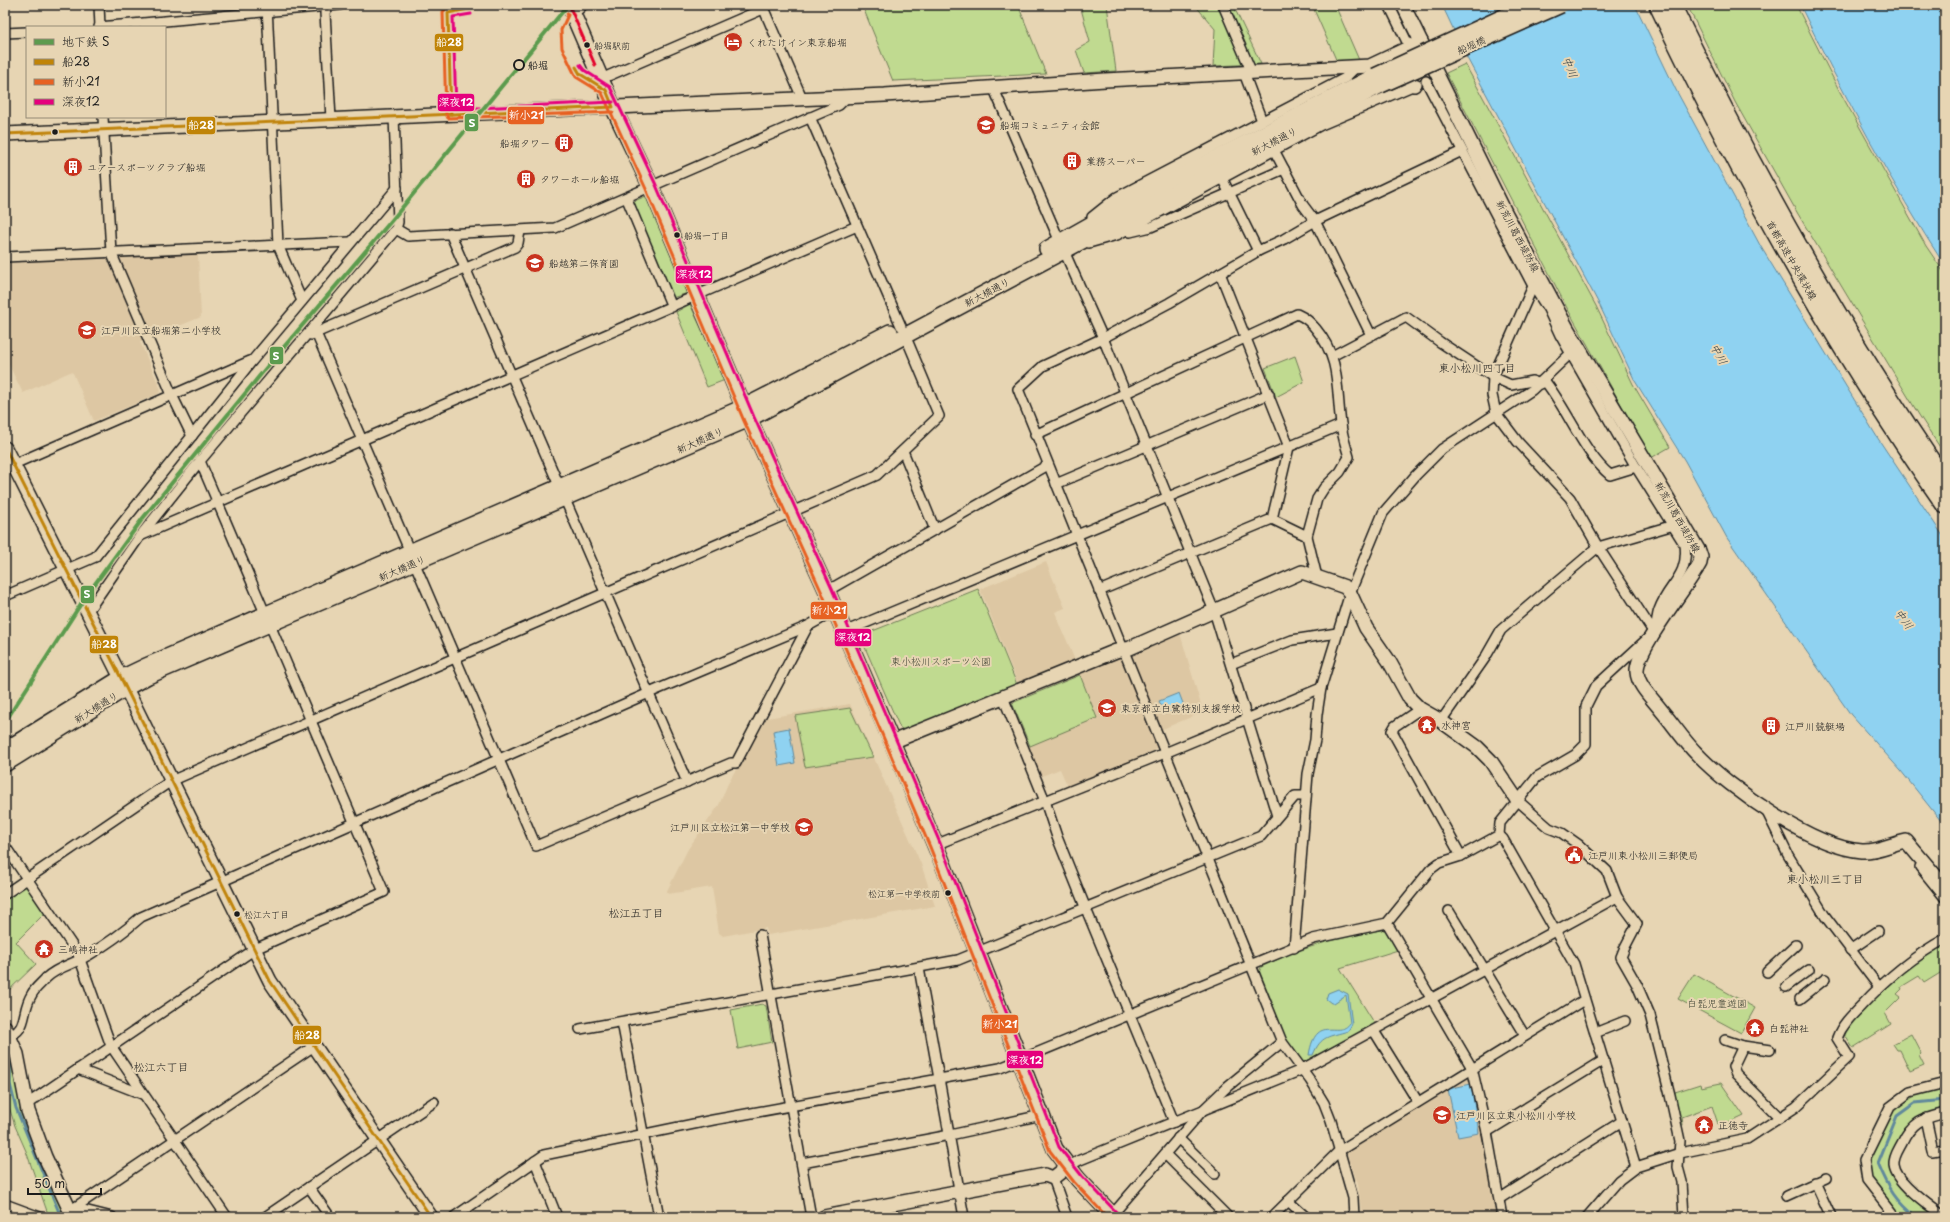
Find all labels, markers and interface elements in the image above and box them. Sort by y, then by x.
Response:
legend [26,26,166,118]
hotel icon: くれたけイン東京船堀 [722,31,744,53]
text: 地下鉄 S [62,32,109,50]
street label: 船堀橋 [1454,32,1488,57]
line badge: 船28 [434,33,464,52]
text: 船28 [436,33,462,50]
place label: くれたけイン東京船堀 [747,34,847,49]
place label: 船堀駅前 [594,38,630,52]
marker: 船堀駅前 [582,40,592,50]
text: 船28 [62,52,90,70]
water label: 中川 [1558,53,1582,80]
place label: 船堀 [528,57,548,72]
marker: 船堀 [513,59,525,71]
text: 新小21 [62,72,100,90]
text: 深夜12 [62,92,100,110]
line badge: 深夜12 [437,93,475,112]
text: 深夜12 [439,93,474,110]
line badge: 新小21 [507,106,545,125]
text: 新小21 [509,106,543,123]
line badge: S [464,113,479,132]
text: S [469,114,476,131]
school or university icon: 船堀コミュニティ会館 [975,114,997,136]
line badge: 船28 [186,116,216,135]
text: 船28 [188,116,214,133]
place label: 船堀コミュニティ会館 [1000,117,1100,132]
street label: 新大橋通り [1248,123,1299,159]
unlabelled marker [50,127,60,137]
building icon: 船堀タワー [553,132,575,154]
place label: 船堀タワー [500,135,550,150]
building icon: 業務スーパー [1061,150,1083,172]
place label: 業務スーパー [1086,153,1146,168]
building icon: ユアースポーツクラブ船堀 [62,156,84,178]
place label: ユアースポーツクラブ船堀 [87,159,206,174]
building icon: タワーホール船堀 [515,168,537,190]
place label: タワーホール船堀 [540,171,619,186]
street label: 新荒川葛西堤防線 [1493,197,1544,275]
street label: 首都高速中央環状線 [1763,217,1821,302]
place label: 船堀一丁目 [684,228,729,242]
marker: 船堀一丁目 [672,230,682,240]
school or university icon: 船越第二保育園 [524,252,546,274]
place label: 船越第二保育園 [549,255,619,270]
line badge: 深夜12 [675,265,713,284]
text: 深夜12 [677,265,712,282]
street label: 新大橋通り [961,273,1012,310]
school or university icon: 江戸川区立船堀第二小学校 [76,319,98,341]
place label: 江戸川区立船堀第二小学校 [101,322,221,337]
water label: 中川 [1707,340,1732,367]
line badge: S [269,346,284,365]
text: S [273,347,280,364]
district label: 東小松川四丁目 [1439,359,1516,376]
street label: 新大橋通り [674,423,726,457]
street label: 新荒川葛西堤防線 [1652,478,1705,555]
street label: 新大橋通り [376,551,428,584]
line badge: S [80,585,95,604]
text: S [84,585,91,602]
line badge: 新小21 [810,601,848,620]
text: 新小21 [812,601,846,618]
water label: 中川 [1891,605,1918,633]
line badge: 深夜12 [834,628,872,647]
text: 深夜12 [836,628,871,645]
line badge: 船28 [89,635,119,654]
text: 船28 [91,635,117,652]
park label: 東小松川スポーツ公園 [891,653,991,668]
street label: 新大橋通り [71,687,121,726]
school or university icon: 東京都立白鷺特別支援学校 [1096,697,1118,719]
place label: 東京都立白鷺特別支援学校 [1121,700,1241,715]
temple icon: 水神宮 [1416,714,1438,736]
building icon: 江戸川競艇場 [1760,715,1782,737]
place label: 水神宮 [1441,717,1471,732]
place label: 江戸川競艇場 [1785,718,1845,733]
school or university icon: 江戸川区立松江第一中学校 [793,816,815,838]
place label: 江戸川区立松江第一中学校 [670,819,790,834]
public building icon: 江戸川東小松川三郵便局 [1563,844,1585,866]
place label: 江戸川東小松川三郵便局 [1588,847,1698,862]
district label: 東小松川三丁目 [1787,870,1864,887]
place label: 松江第一中学校前 [868,886,940,900]
marker: 松江第一中学校前 [943,888,953,898]
district label: 松江五丁目 [609,904,664,921]
place label: 松江六丁目 [244,907,289,921]
marker: 松江六丁目 [232,909,242,919]
temple icon: 三嶋神社 [33,938,55,960]
place label: 三嶋神社 [58,941,98,956]
park label: 白髭児童遊園 [1687,995,1747,1010]
line badge: 新小21 [981,1014,1019,1034]
text: 新小21 [983,1015,1017,1032]
temple icon: 白髭神社 [1744,1017,1766,1039]
place label: 白髭神社 [1769,1020,1809,1035]
line badge: 船28 [292,1025,322,1045]
text: 船28 [294,1026,320,1043]
line badge: 深夜12 [1006,1050,1044,1069]
text: 深夜12 [1008,1051,1043,1068]
district label: 松江六丁目 [134,1058,189,1075]
school or university icon: 江戸川区立東小松川小学校 [1431,1104,1453,1126]
place label: 江戸川区立東小松川小学校 [1456,1107,1576,1122]
temple icon: 正徳寺 [1693,1114,1715,1136]
place label: 正徳寺 [1718,1117,1748,1132]
scale bar [28,1170,101,1196]
text: 50 m [34,1174,65,1192]

